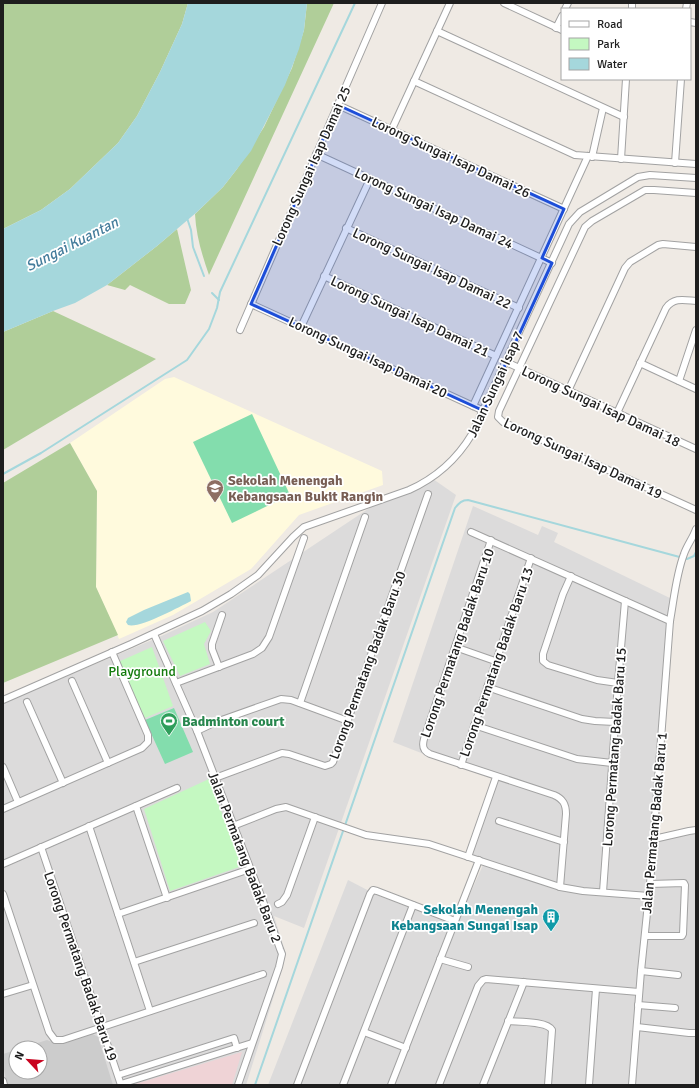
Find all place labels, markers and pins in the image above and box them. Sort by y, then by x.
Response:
place label: Sekolah Menengah Kebangsaan Bukit Rangin [228,472,384,505]
school or university icon: Sekolah Menengah Kebangsaan Bukit Rangin [205,478,225,503]
sports icon: Badminton court [159,711,179,736]
place label: Badminton court [182,713,285,730]
place label: Sekolah Menengah Kebangsaan Sungai Isap [391,901,538,934]
building icon: Sekolah Menengah Kebangsaan Sungai Isap [541,907,561,932]

